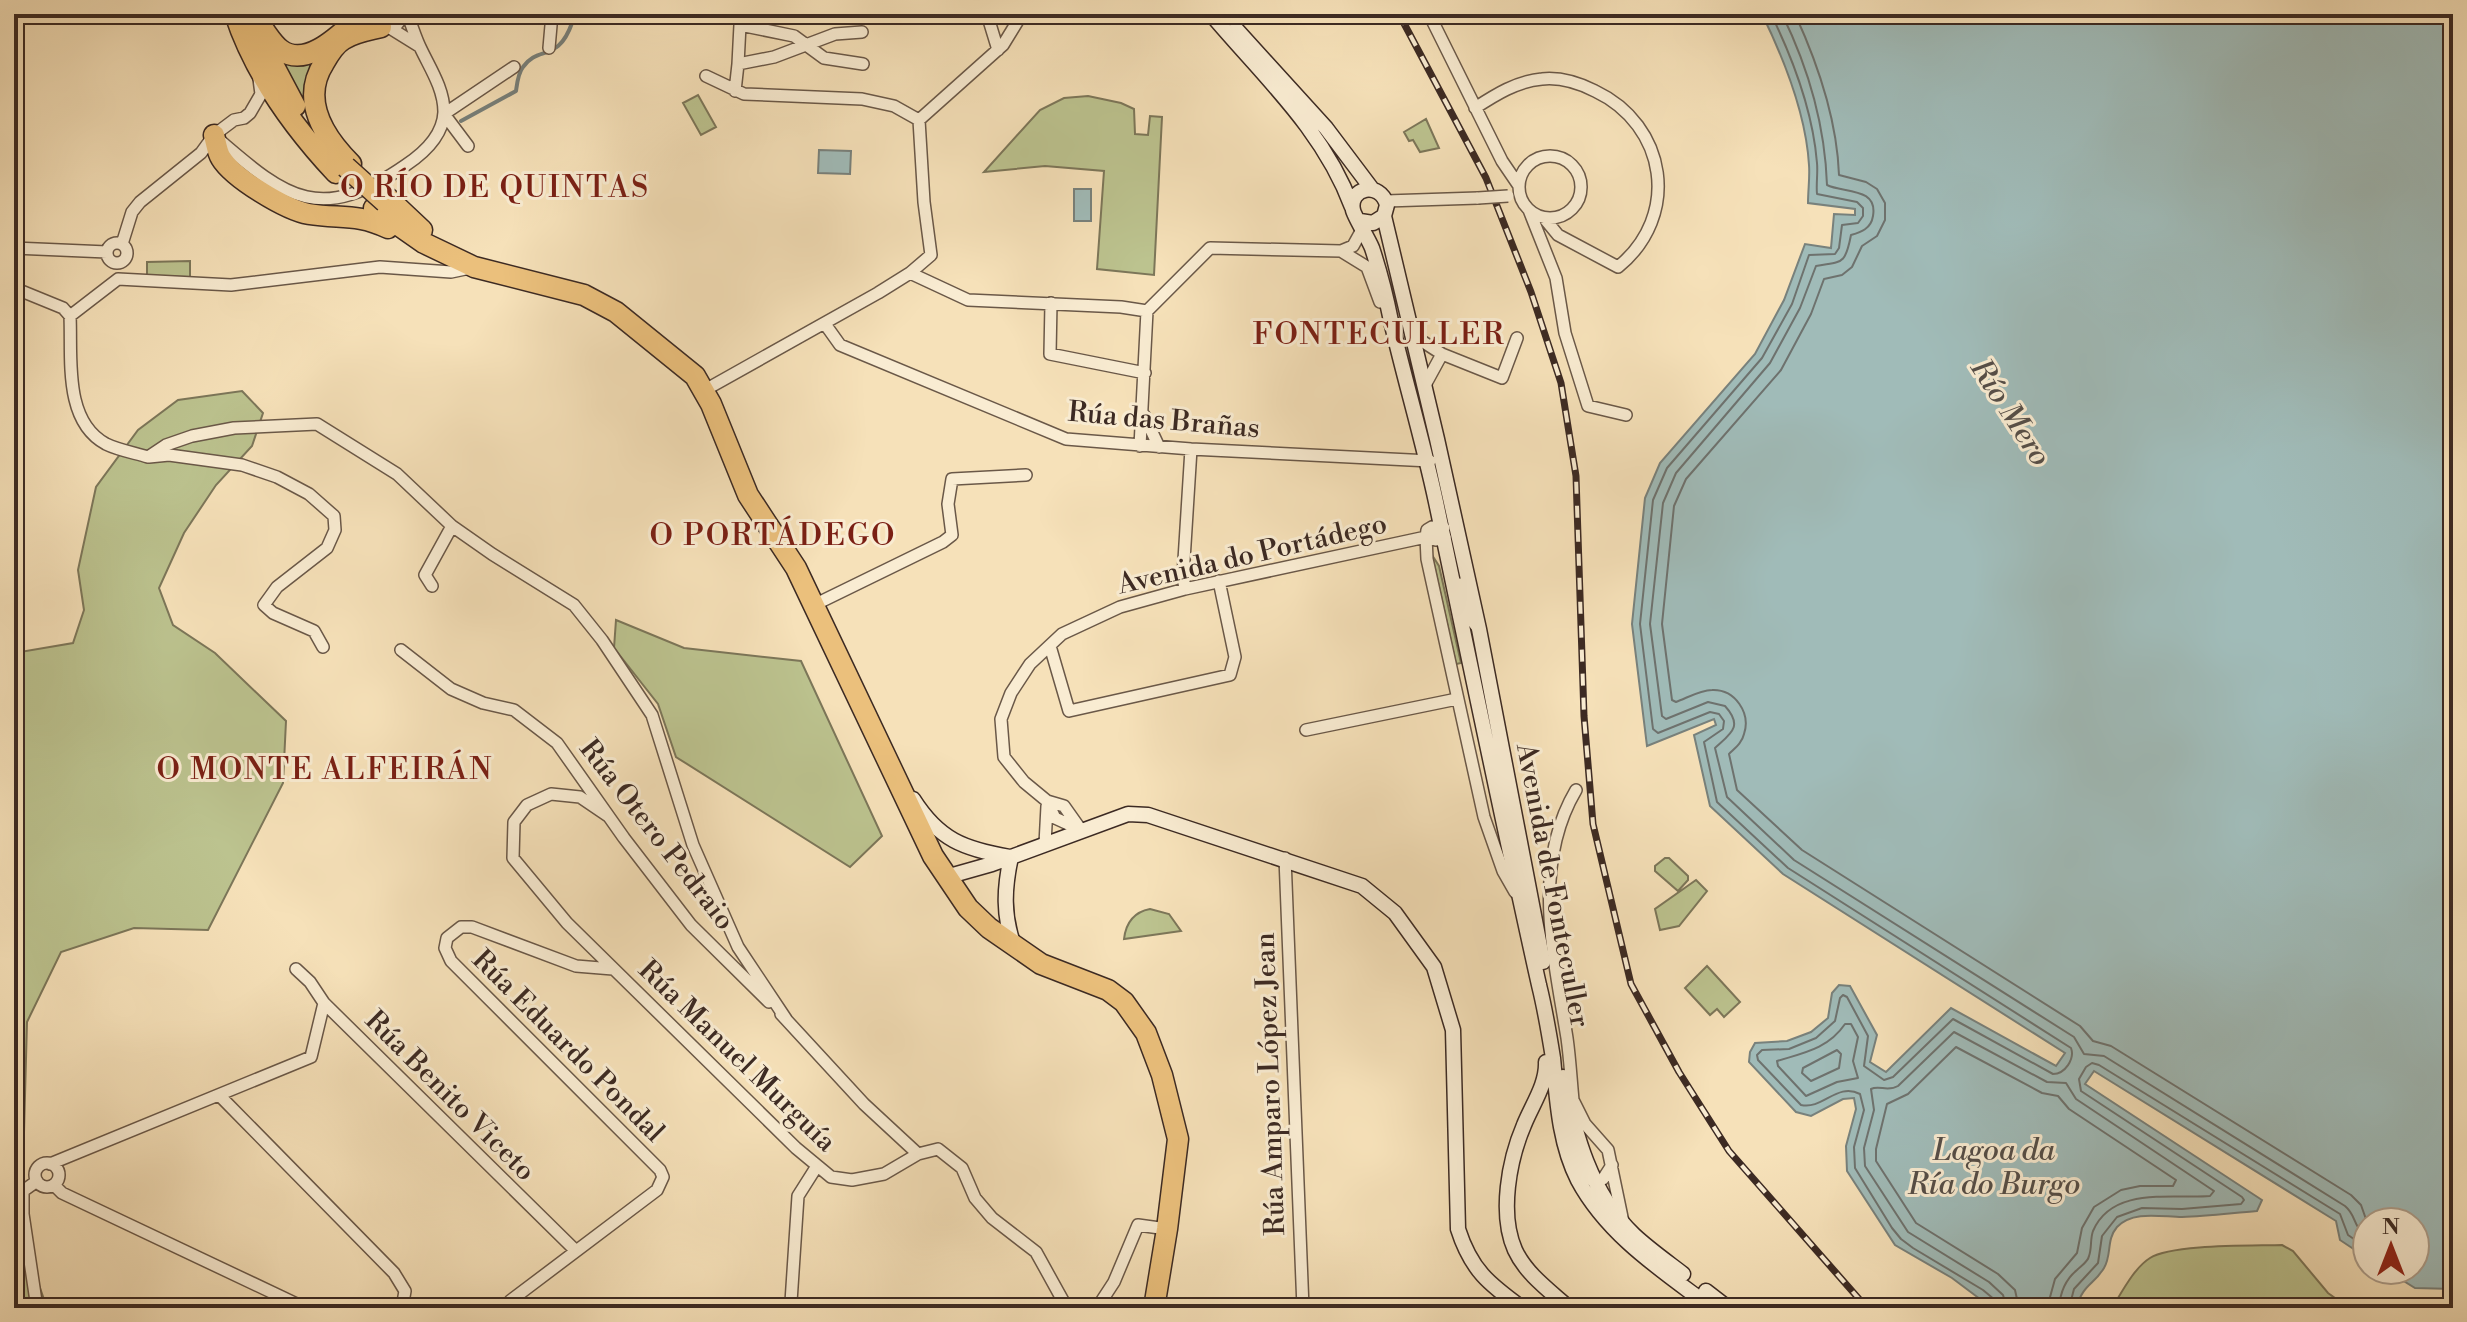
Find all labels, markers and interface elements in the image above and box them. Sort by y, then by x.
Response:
district label: O RÍO DE QUINTAS [340,167,650,207]
district label: FONTECULLER [1253,316,1505,354]
water label: Río Mero [1961,351,2059,473]
street label: Rúa das Brañas [1067,395,1261,446]
street label: Avenida do Portádego [1113,506,1390,603]
district label: O PORTÁDEGO [650,515,896,555]
street label: Rúa Otero Pedraio [571,732,742,937]
street label: Avenida de Fonteculler [1508,739,1597,1030]
district label: O MONTE ALFEIRÁN [157,749,493,789]
street label: Rúa Amparo López Jean [1248,931,1293,1236]
street label: Rúa Eduardo Pondal [464,942,672,1150]
street label: Rúa Manuel Murguía [631,953,844,1160]
street label: Rúa Benito Viceto [357,1003,543,1189]
water label: Lagoa da Ría do Burgo [1907,1132,2080,1204]
north arrow [2351,1206,2431,1286]
text: N [2382,1214,2400,1241]

